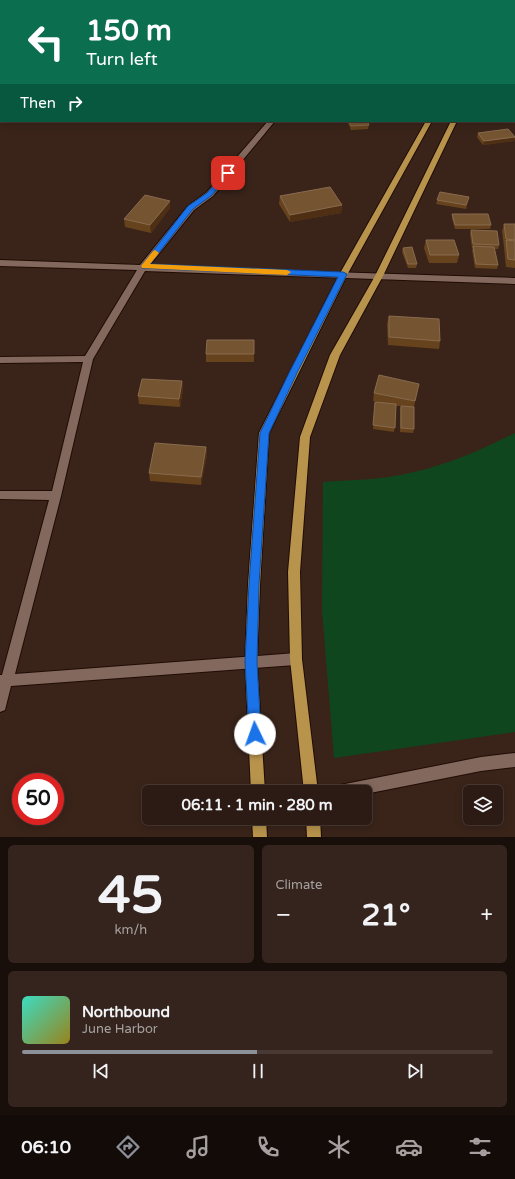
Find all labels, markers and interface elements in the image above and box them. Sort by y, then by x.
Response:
text: 150 m [86,14,172,48]
icon: left [20,16,72,68]
text: Turn left [86,48,158,70]
icon: right [64,92,86,114]
text: Then [20,94,56,112]
pin [211,156,245,190]
icon: arrive [217,162,239,184]
position arrow [234,713,276,755]
speed limit sign: 50 [12,773,64,825]
map controls [463,785,503,825]
button: layers [463,785,503,825]
text: 06:11 · 1 min · 280 m [182,796,332,814]
text: 45 [98,864,163,927]
text: Climate [276,877,322,893]
text: 21° [361,897,410,934]
text: − [276,902,291,928]
text: + [481,902,493,928]
text: km/h [114,922,147,938]
text: Northbound [82,1003,170,1021]
text: June Harbor [82,1021,158,1037]
icon: previous [90,1060,112,1082]
icon: pause [247,1060,269,1082]
icon: next [404,1060,426,1082]
icon: directions [114,1133,142,1161]
icon: music [184,1133,212,1161]
icon: phone [254,1133,282,1161]
icon: climate [325,1133,353,1161]
icon: car [395,1133,423,1161]
icon: filters [466,1133,494,1161]
text: 06:10 [21,1136,71,1158]

